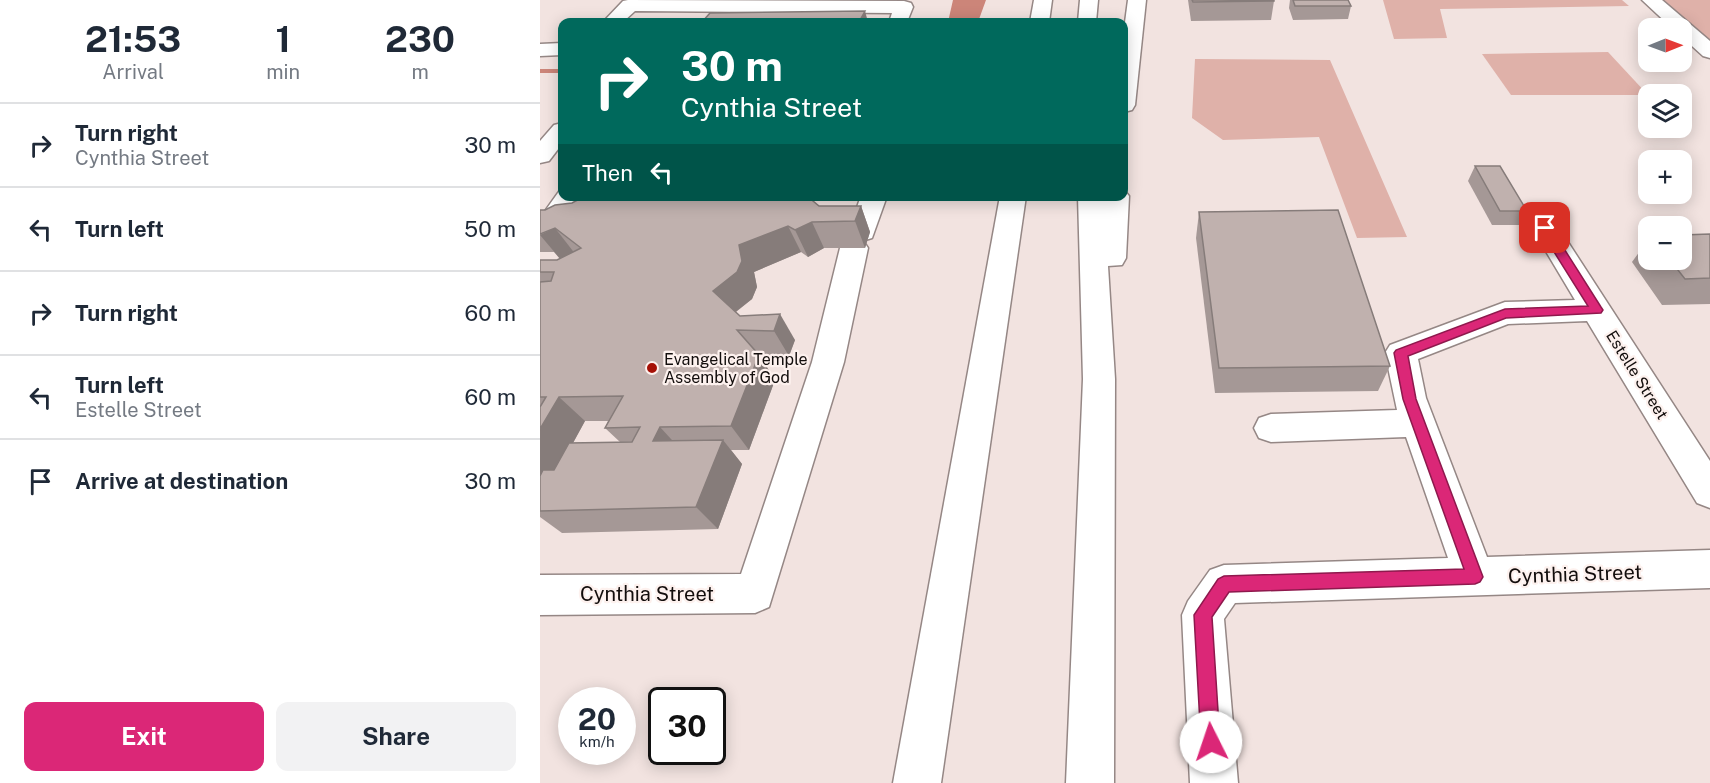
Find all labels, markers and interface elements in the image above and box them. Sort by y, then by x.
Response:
text: 21:53 [85,18,181,60]
text: 1 [275,18,291,60]
text: 230 [385,18,455,60]
north arrow [1638,18,1692,72]
map controls [1638,18,1692,270]
text: 30 m [681,41,783,90]
icon: right [582,42,660,120]
text: Arrival [102,60,164,84]
text: min [266,60,300,84]
text: m [411,60,429,84]
button: layers [1638,84,1692,138]
text: Cynthia Street [681,91,862,123]
text: Turn right [75,120,178,146]
icon: right [24,129,57,162]
text: 30 m [464,132,516,158]
text: Cynthia Street [75,146,209,170]
button: + [1638,150,1692,204]
icon: left [645,156,678,189]
text: Then [582,160,633,186]
pin [1519,202,1570,253]
icon: arrive [1528,211,1561,244]
icon: left [24,213,57,246]
text: Turn left [75,216,164,242]
text: 50 m [464,216,516,242]
button: − [1638,216,1692,270]
icon: right [24,297,57,330]
text: Turn right [75,300,178,326]
text: 60 m [465,300,516,326]
street label: Estelle Street [1602,327,1672,423]
place label: Evangelical Temple Assembly of God [664,350,808,387]
marker: Evangelical Temple Assembly of God [645,361,659,375]
text: Turn left [75,372,164,398]
icon: left [24,381,57,414]
text: 60 m [465,384,516,410]
text: Estelle Street [75,398,202,422]
icon: arrive [24,465,57,498]
text: Arrive at destination [75,468,288,494]
text: 30 m [464,468,516,494]
street label: Cynthia Street [1508,560,1642,588]
street label: Cynthia Street [580,582,714,606]
speed limit sign: 30 [648,687,726,765]
text: 20 [578,701,616,737]
button: Exit [24,702,264,771]
button: Share [276,702,516,771]
position arrow [1179,710,1243,774]
text: km/h [579,733,615,750]

